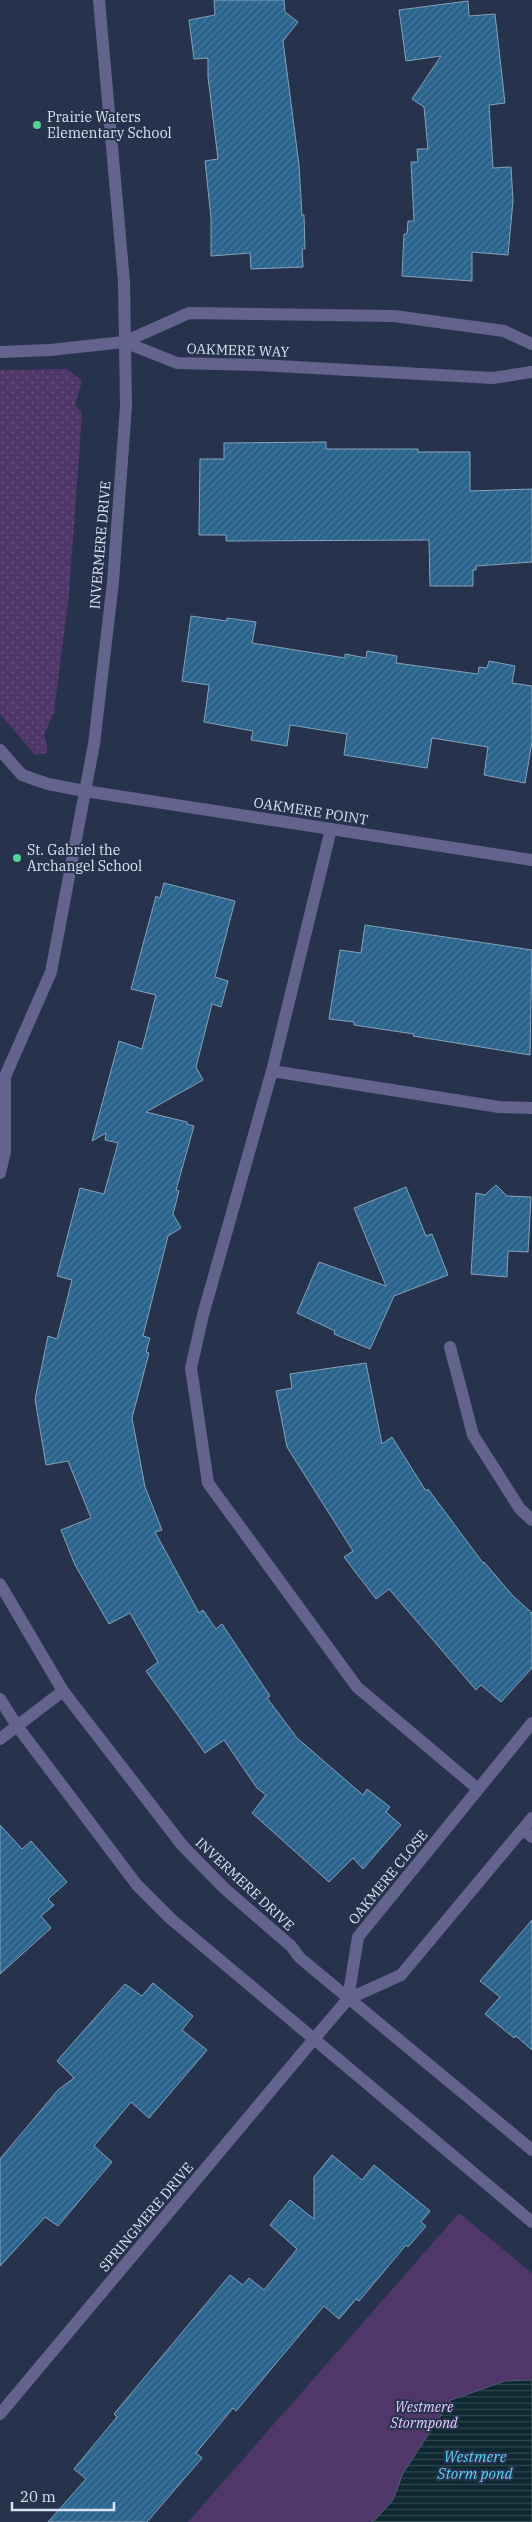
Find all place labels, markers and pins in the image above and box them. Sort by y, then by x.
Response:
place label: Prairie Waters Elementary School [47,108,172,142]
marker: Prairie Waters Elementary School [31,119,43,131]
place label: St. Gabriel the Archangel School [27,841,142,875]
marker: St. Gabriel the Archangel School [11,852,23,864]

